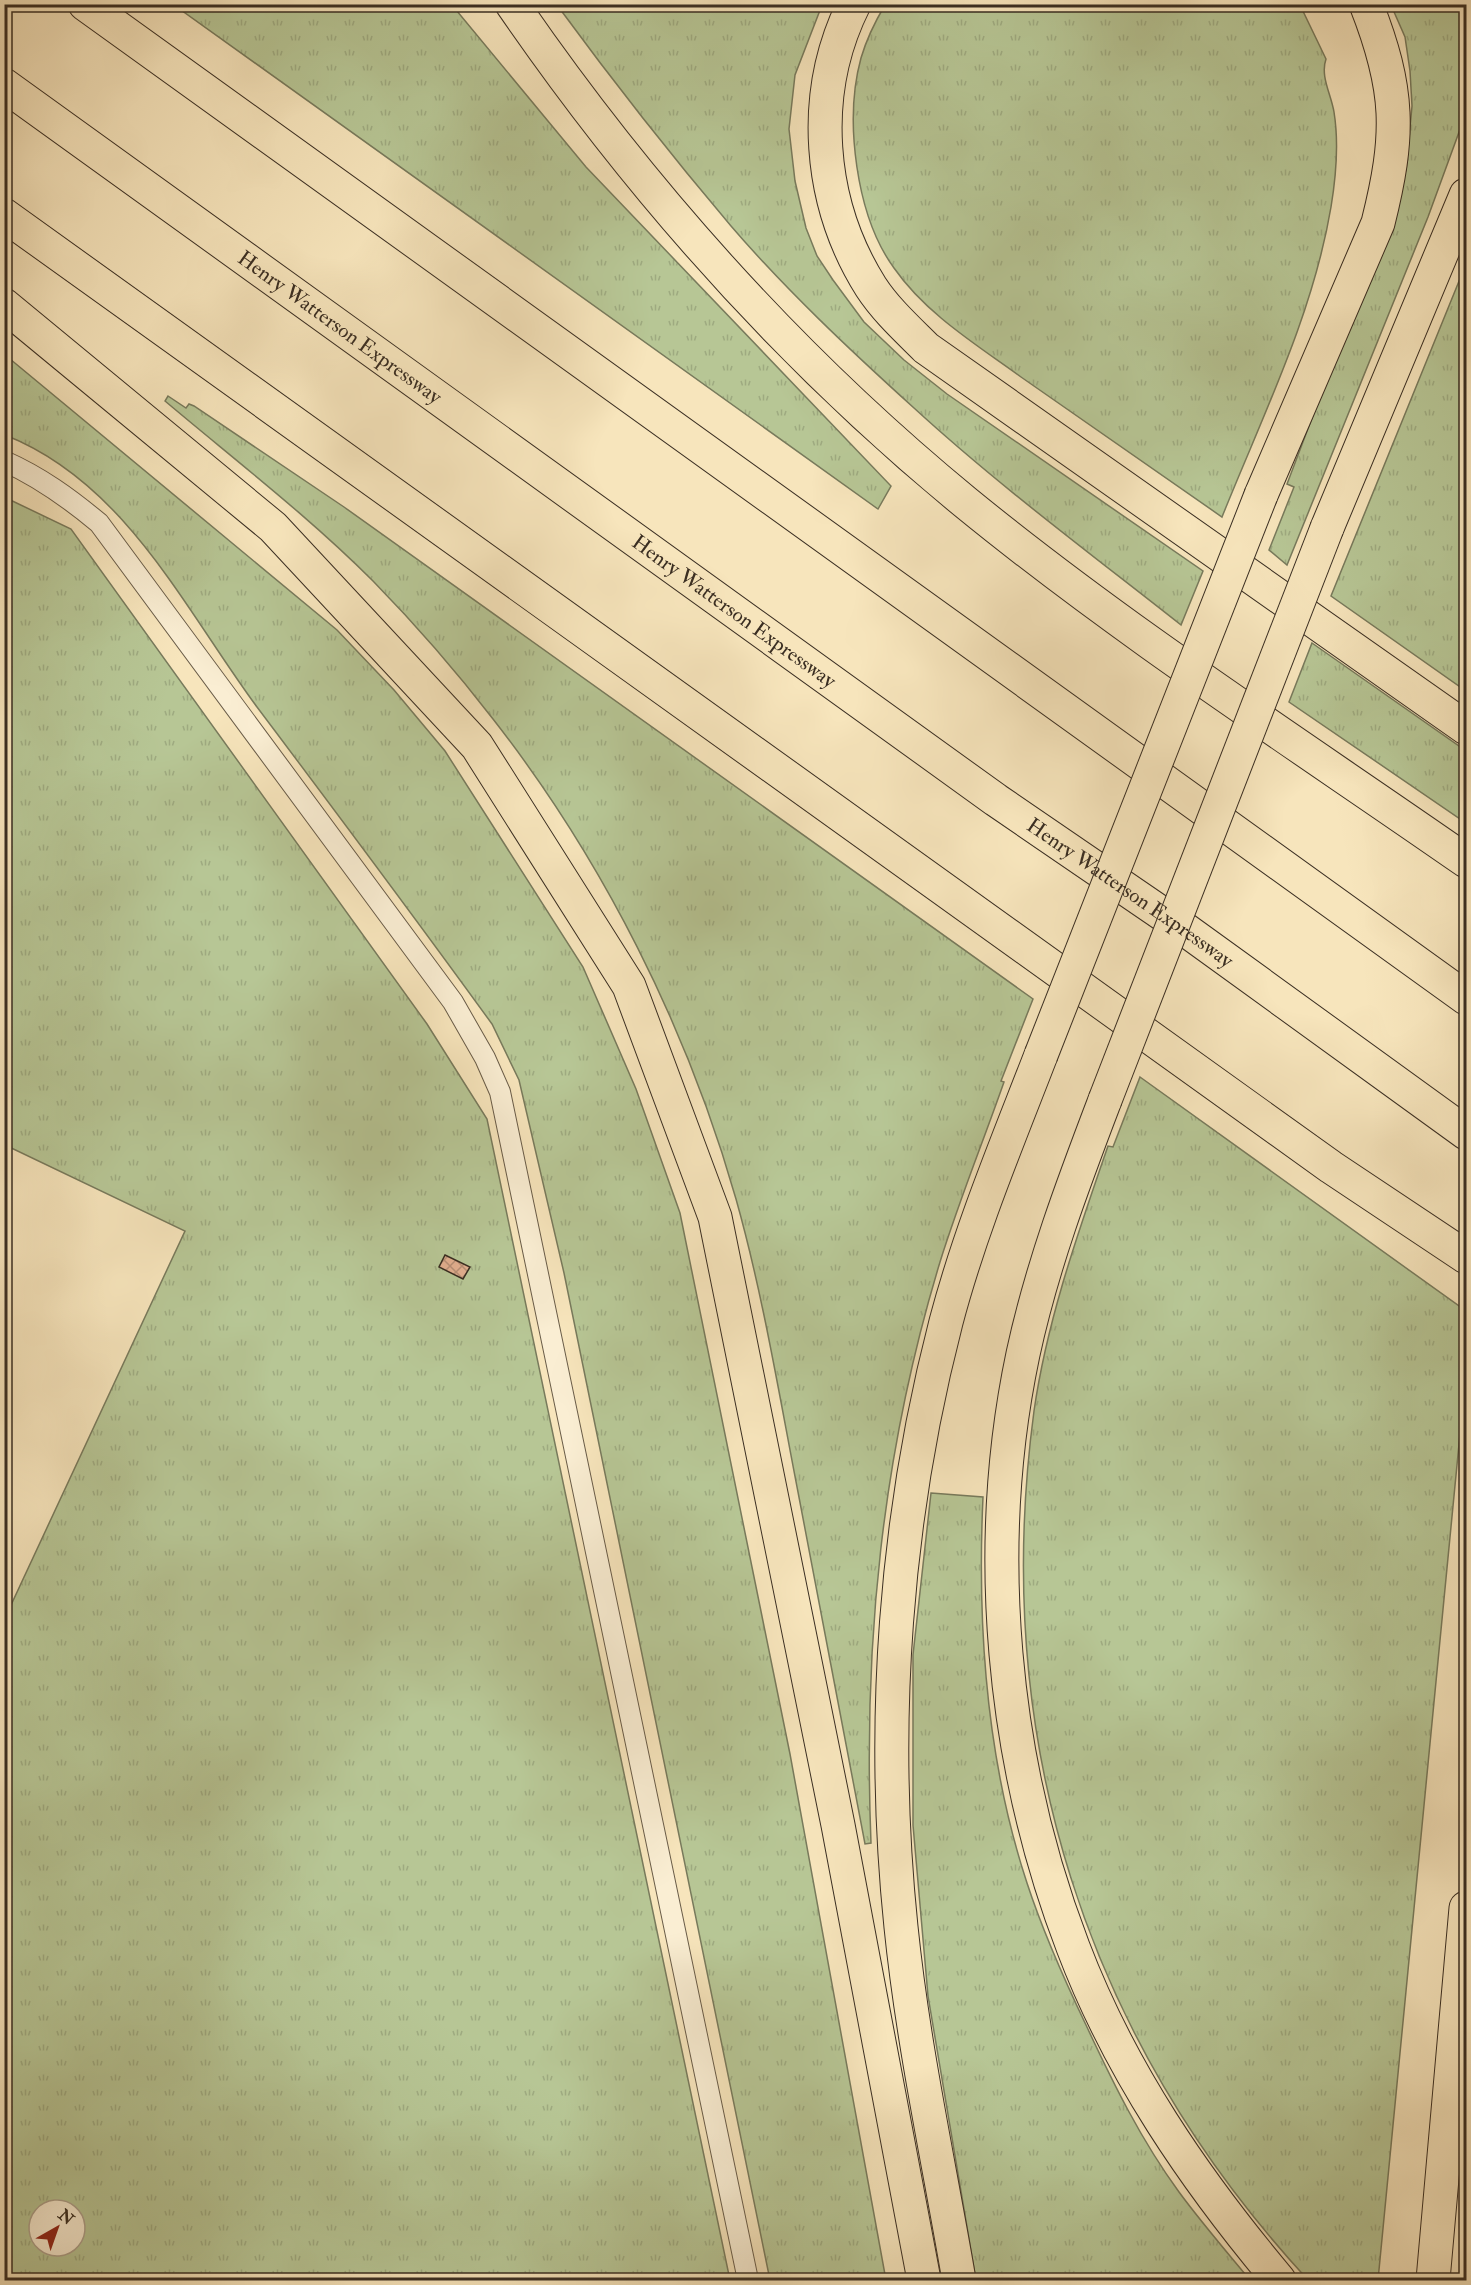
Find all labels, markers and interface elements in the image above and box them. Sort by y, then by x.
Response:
street label: Henry Watterson Expressway [232,245,448,411]
street label: Henry Watterson Expressway [626,529,842,695]
street label: Henry Watterson Expressway [1021,812,1239,975]
north arrow [27,2198,87,2258]
text: N [53,2204,78,2230]

